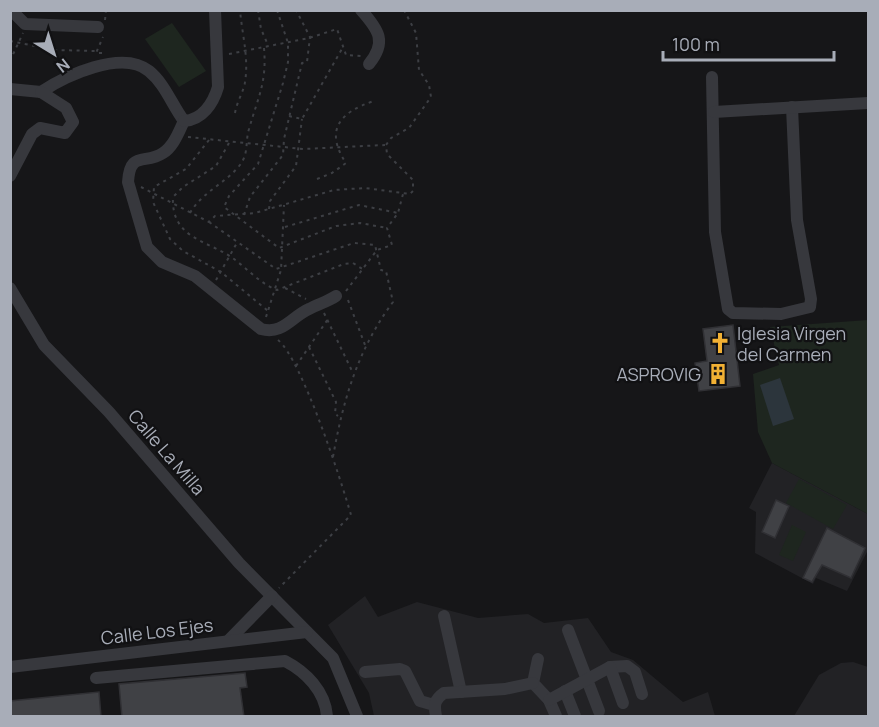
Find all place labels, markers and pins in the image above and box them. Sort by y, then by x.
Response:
place label: Iglesia Virgen del Carmen [737,321,846,366]
church icon: Iglesia Virgen del Carmen [708,331,732,355]
place label: ASPROVIG [616,362,701,386]
building icon: ASPROVIG [706,362,730,386]

